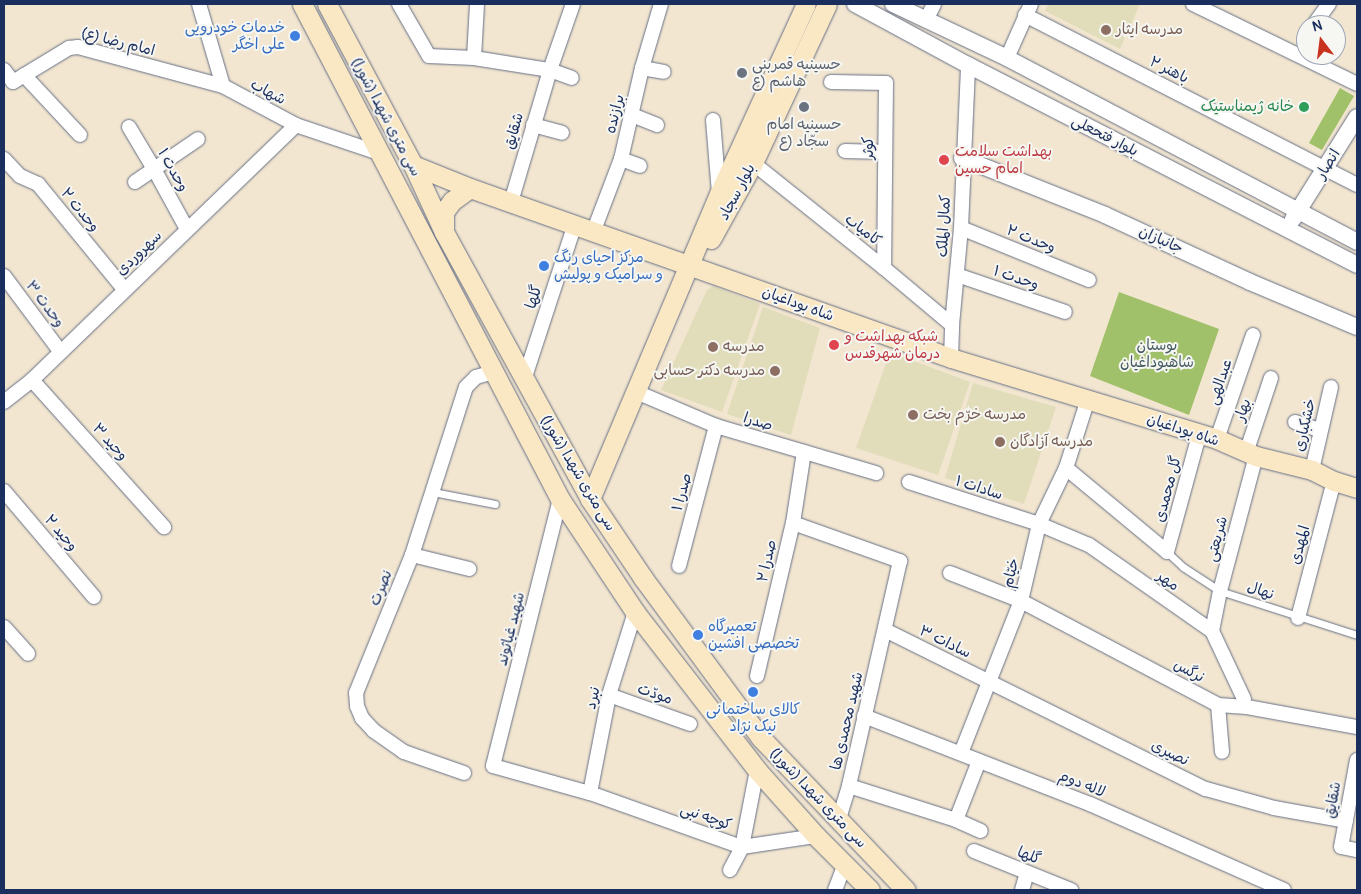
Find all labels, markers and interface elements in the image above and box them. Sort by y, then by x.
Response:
north arrow [1296,15,1346,65]
text: N [1310,17,1324,35]
place label: خدمات خودرویی علی اخگر [185,18,285,53]
place label: مدرسه ایثار [1116,21,1183,39]
street label: امام رضا (ع) [79,24,157,60]
marker: مدرسه ایثار [1100,24,1112,36]
marker: خدمات خودرویی علی اخگر [289,30,301,42]
street label: باهنر ۲ [1146,53,1192,87]
street label: سی متری شهدا (شورا) [347,54,425,180]
place label: حسینیه قمربنی هاشم (ع [752,55,841,90]
marker: حسینیه قمربنی هاشم (ع [736,67,748,79]
street label: شهاب [247,75,289,109]
street label: برازنده [601,93,629,135]
place label: خانه ژیمناستیک [1201,98,1294,116]
marker: حسینیه امام سجّاد (ع [798,101,810,113]
marker: خانه ژیمناستیک [1298,101,1310,113]
street label: شقایق [500,111,528,151]
street label: بلوار فتحعلی [1069,112,1141,160]
place label: حسینیه امام سجّاد (ع [767,115,841,150]
street label: کوثر [860,137,878,159]
place label: بهداشت سلامت امام حسین [955,142,1052,177]
street label: وحدت ۱ [154,145,192,195]
street label: انصار [1312,146,1344,182]
marker: بهداشت سلامت امام حسین [937,153,951,167]
street label: بلوار سجاد [715,161,759,223]
street label: وحدت ۲ [57,184,103,236]
street label: کمال الملک [933,194,955,258]
street label: کامیاب [841,210,885,250]
street label: وحدت ۲ [1004,221,1058,257]
street label: جانبازان [1136,222,1186,258]
street label: سهروردی [112,227,166,279]
place label: مرکز احیای رنگ و سرامیک و پولیش [554,248,663,283]
marker: مرکز احیای رنگ و سرامیک و پولیش [538,260,550,272]
street label: وحدت ۱ [991,262,1041,294]
street label: وحدت ۳ [22,277,68,331]
street label: گلها [522,283,546,311]
street label: شاه بوداغیان [760,283,836,325]
place label: شبکه بهداشت و درمان شهرقدس [845,327,940,362]
park label: بوستان شاهبوداغیان [1120,336,1194,371]
place label: مدرسه [723,338,764,356]
marker: شبکه بهداشت و درمان شهرقدس [827,338,841,352]
marker: مدرسه [707,341,719,353]
street label: عبدالهی [1204,357,1236,407]
place label: مدرسه دکتر حسابی [653,362,765,380]
marker: مدرسه دکتر حسابی [769,365,781,377]
street label: بهار [1231,396,1255,424]
street label: خشکباری [1290,397,1320,453]
place label: مدرسه خرّم بخت [923,406,1026,424]
street label: صدرا [741,409,775,435]
marker: مدرسه خرّم بخت [907,409,919,421]
street label: شاه بوداغیان [1145,410,1221,450]
street label: سی متری شهدا (شورا) [536,412,620,534]
street label: وحید ۳ [88,419,132,465]
place label: مدرسه آزادگان [1010,433,1093,451]
marker: مدرسه آزادگان [994,436,1006,448]
street label: گل محمدی [1150,454,1186,524]
street label: صدرا ۱ [668,471,696,513]
street label: سادات ۱ [953,472,1005,504]
street label: وحید ۲ [41,511,81,555]
street label: شریعتی [1202,514,1232,564]
street label: المهدی [1286,524,1314,566]
street label: صدرا ۲ [753,538,781,584]
street label: خیّام [999,556,1023,590]
street label: نصرت [366,567,396,609]
street label: مهر [1153,567,1183,595]
street label: نهال [1245,578,1277,604]
street label: شهید غیاثوند [493,590,529,668]
place label: تعمیرگاه تخصصی افشین [708,617,799,652]
street label: سادات ۳ [916,622,974,662]
marker: تعمیرگاه تخصصی افشین [692,629,704,641]
street label: نرگس [1171,655,1207,687]
street label: شهید محمدی ها [827,670,867,772]
street label: مودّت [635,680,675,708]
street label: نبرد [582,685,604,711]
marker: کالای ساختمانی نیک نژاد [747,686,759,698]
place label: کالای ساختمانی نیک نژاد [706,700,800,735]
street label: نصیری [1148,736,1192,770]
street label: سی متری شهدا (شورا) [766,744,870,852]
street label: لاله دوم [1056,767,1108,801]
street label: شقایق [1321,780,1345,820]
street label: کوچه نبی [678,800,734,834]
street label: گلها [1015,843,1043,869]

